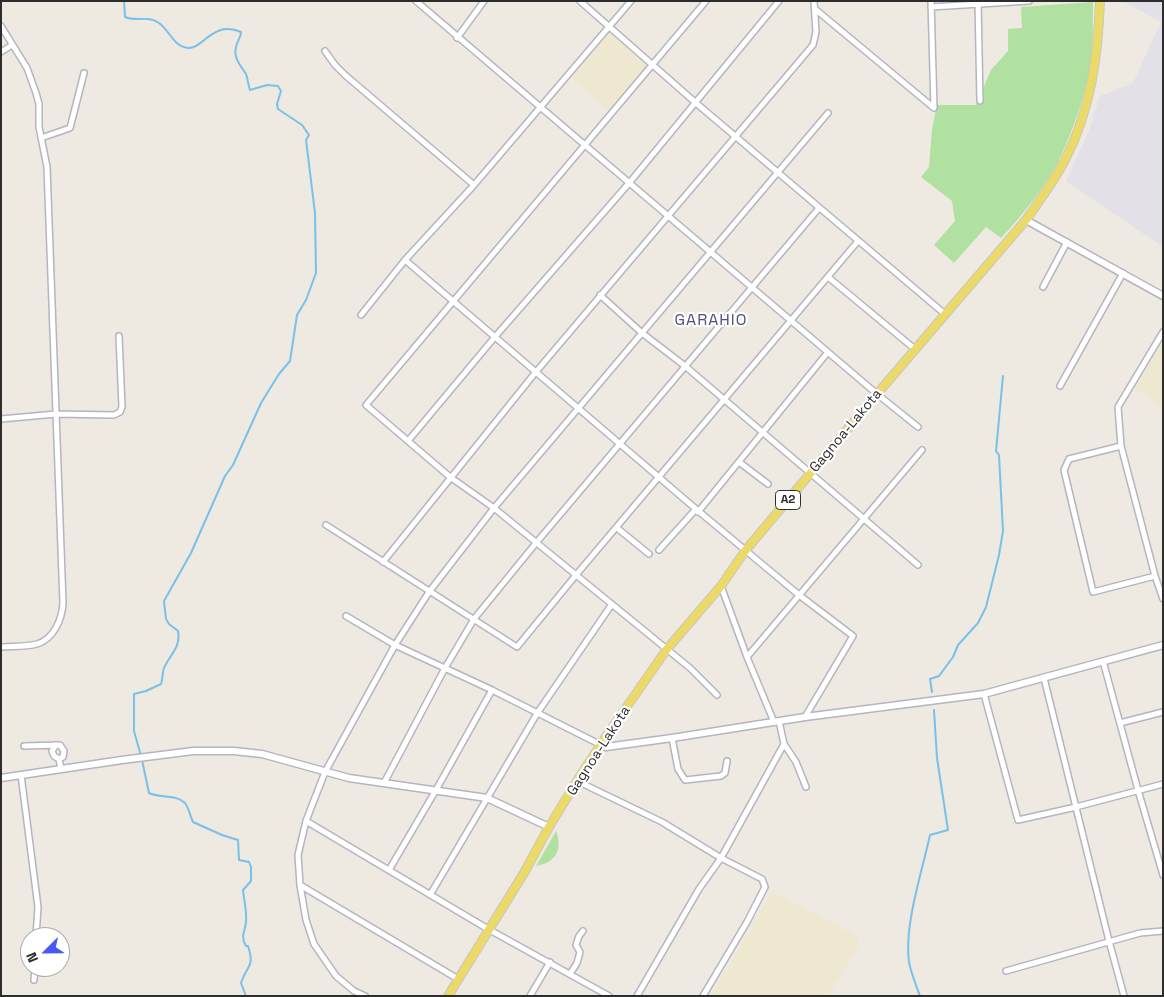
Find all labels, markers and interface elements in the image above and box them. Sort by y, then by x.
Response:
district label: GARAHIO [674,311,748,331]
street label: Gagnoa-Lakota [806,386,886,476]
road number: A2 [776,490,800,510]
street label: Gagnoa-Lakota [564,703,634,799]
north arrow [20,927,70,977]
text: N [22,950,42,965]

